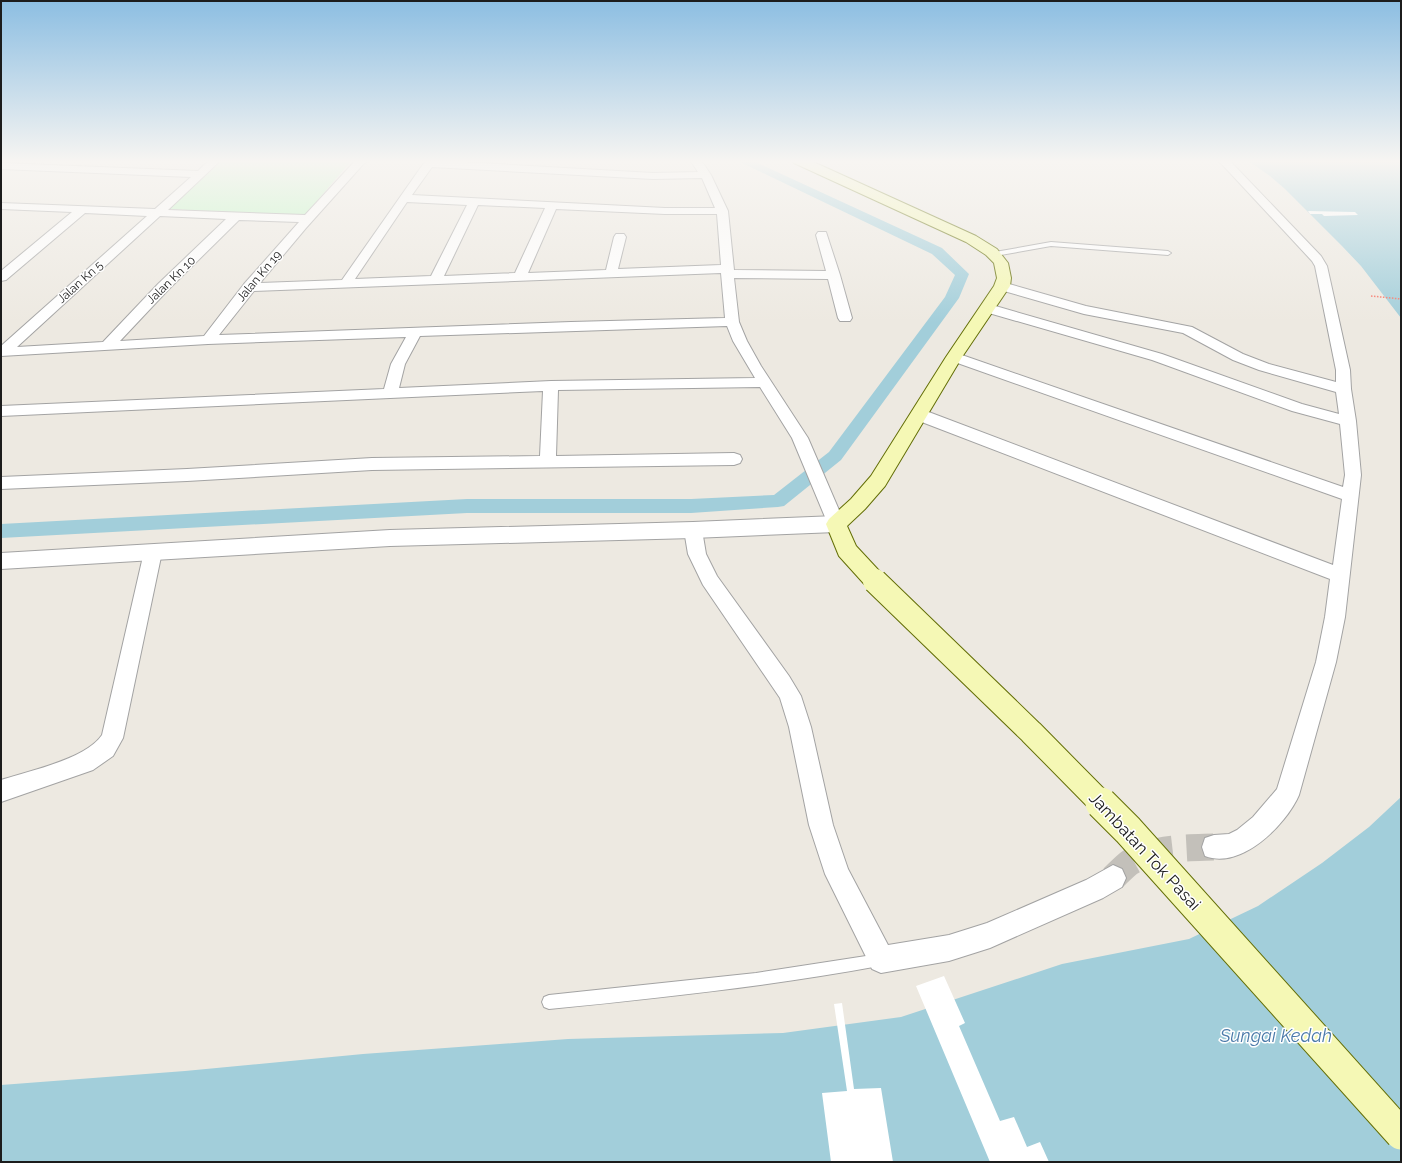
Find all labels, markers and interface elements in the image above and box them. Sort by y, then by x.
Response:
street label: Jalan Kn 19 [234,248,284,304]
street label: Jalan Kn 10 [144,253,198,307]
street label: Jalan Kn 5 [54,258,106,306]
street label: Jambatan Tok Pasai [1085,788,1205,914]
water label: Sungai Kedah [1219,1025,1332,1046]

